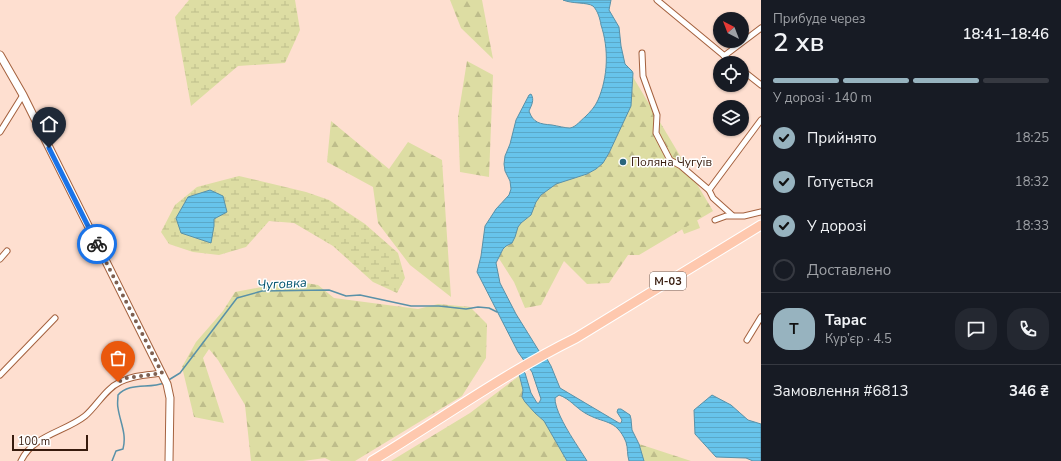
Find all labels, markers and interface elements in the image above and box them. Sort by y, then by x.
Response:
text: Прибуде через [773,10,866,28]
north arrow [713,12,749,48]
map controls [713,12,749,136]
text: 18:41–18:46 [962,24,1049,44]
text: 2 хв [773,25,824,60]
button: locate [713,56,749,92]
text: У дорозі · 140 m [773,89,872,107]
button: layers [713,100,749,136]
pin [32,107,66,148]
icon: home [38,113,60,135]
icon: check [773,127,795,149]
text: Прийнято [807,128,877,148]
text: 18:25 [1015,129,1049,147]
place label: Поляна Чугуїв [631,154,713,170]
marker: Поляна Чугуїв [618,157,628,167]
icon: check [773,171,795,193]
text: Готується [807,172,874,192]
text: 18:32 [1015,173,1049,191]
icon: check [773,215,795,237]
text: У дорозі [807,216,866,236]
text: 18:33 [1015,217,1049,235]
courier [77,224,117,264]
icon: bike [86,233,108,255]
text: Доставлено [807,260,891,280]
road number: М-03 [650,272,686,290]
water label: Чуговка [257,274,307,294]
button: chat [955,308,997,350]
button: phone [1007,308,1049,350]
text: Тарас [825,310,866,330]
text: Т [789,319,799,339]
text: Кур’єр · 4.5 [825,330,892,348]
pin [101,341,135,382]
icon: bag [107,347,129,369]
text: Замовлення #6813 [773,381,909,401]
text: 346 ₴ [1009,381,1049,401]
scale bar [12,433,88,452]
text: 100 m [18,434,50,449]

